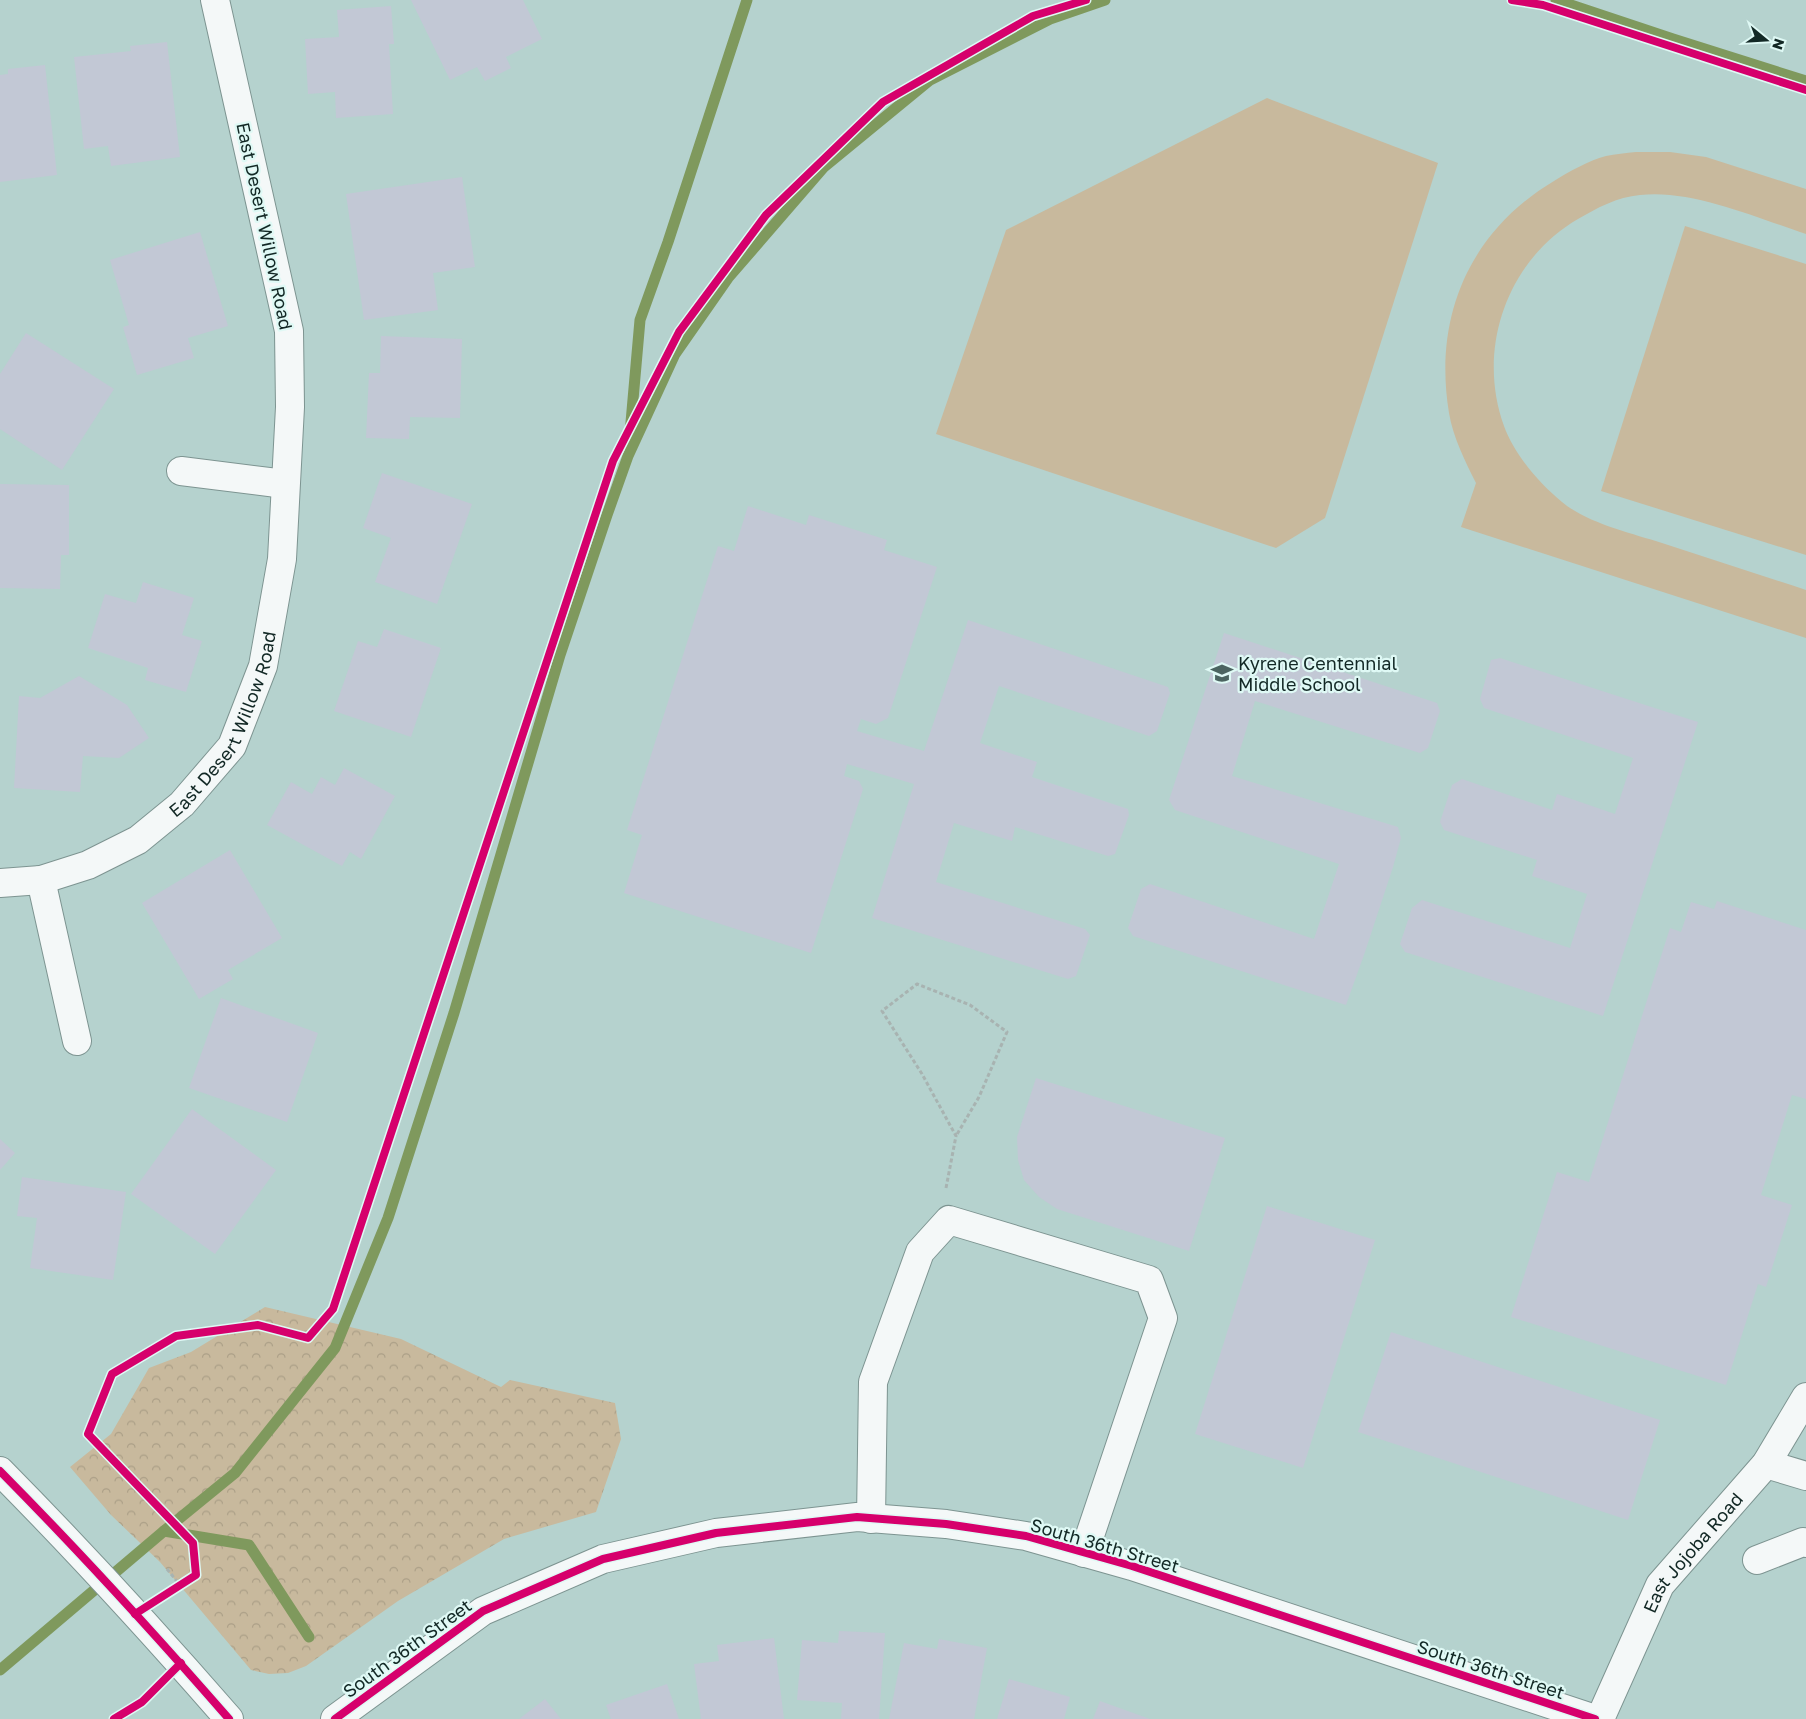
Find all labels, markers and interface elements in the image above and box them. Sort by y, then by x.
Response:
north arrow [1741,15,1791,65]
text: N [1769,36,1789,52]
street label: East Desert Willow Road [232,120,298,332]
street label: East Desert Willow Road [164,629,280,821]
place label: Kyrene Centennial Middle School [1238,652,1397,695]
school or university icon: Kyrene Centennial Middle School [1209,660,1235,686]
street label: East Jojoba Road [1638,1488,1747,1616]
street label: South 36th Street [1028,1513,1182,1577]
street label: South 36th Street [338,1594,476,1702]
street label: South 36th Street [1415,1635,1567,1703]

